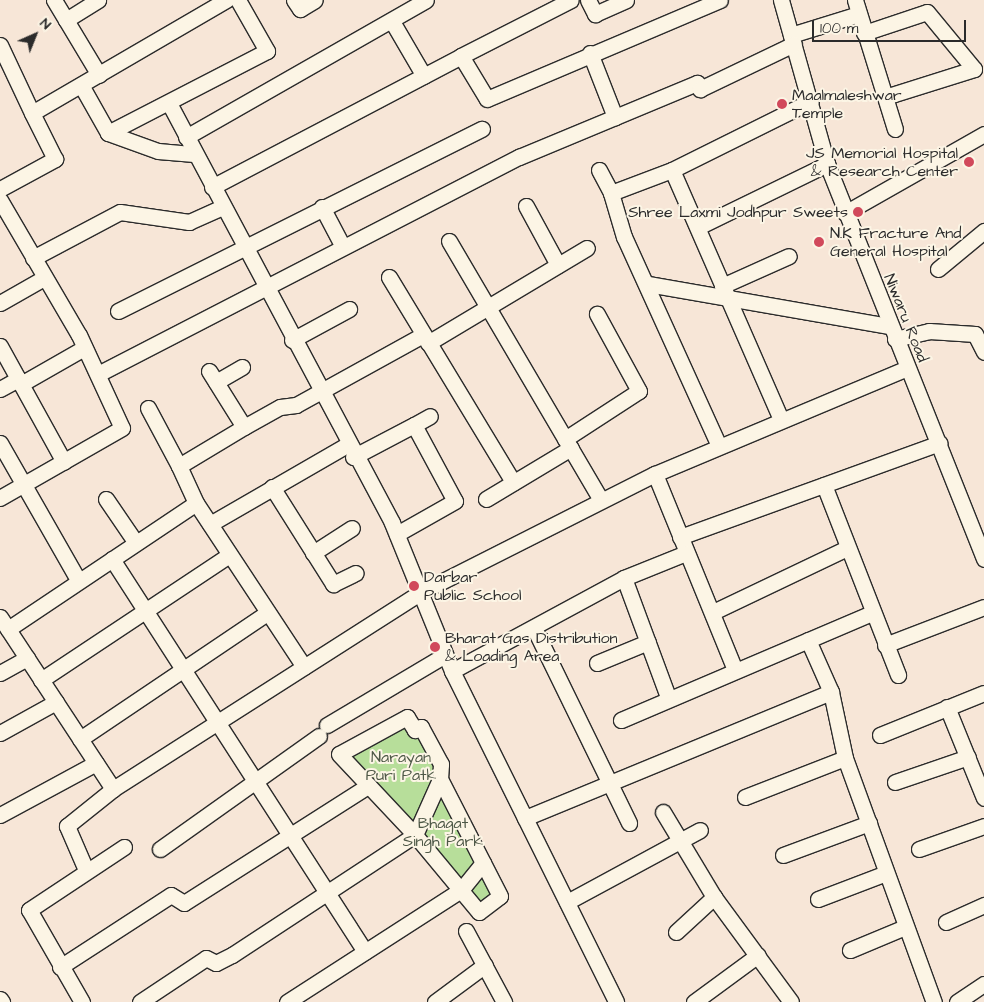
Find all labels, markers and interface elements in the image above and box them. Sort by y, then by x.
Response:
north arrow [10,10,60,60]
scale bar [814,10,968,42]
text: N [35,14,56,34]
text: 100 m [820,18,859,39]
place label: Maalmaleshwar Temple [792,85,902,123]
marker: Maalmaleshwar Temple [776,98,788,110]
place label: JS Memorial Hospital & Research Center [806,143,958,181]
marker: JS Memorial Hospital & Research Center [962,155,976,169]
place label: Shree Laxmi Jodhpur Sweets [628,202,848,222]
marker: Shree Laxmi Jodhpur Sweets [852,206,864,218]
place label: N.K Fracture And General Hospital [830,223,961,261]
marker: N.K Fracture And General Hospital [812,235,826,249]
street label: Niwaru Road [880,271,932,365]
place label: Darbar Public School [424,567,522,605]
marker: Darbar Public School [408,580,420,592]
place label: Bharat Gas Distribution & Loading Area [445,628,617,666]
marker: Bharat Gas Distribution & Loading Area [429,641,441,653]
park label: Narayan Puri Patk [366,747,436,785]
park label: Bhagat Singh Park [403,813,483,851]

